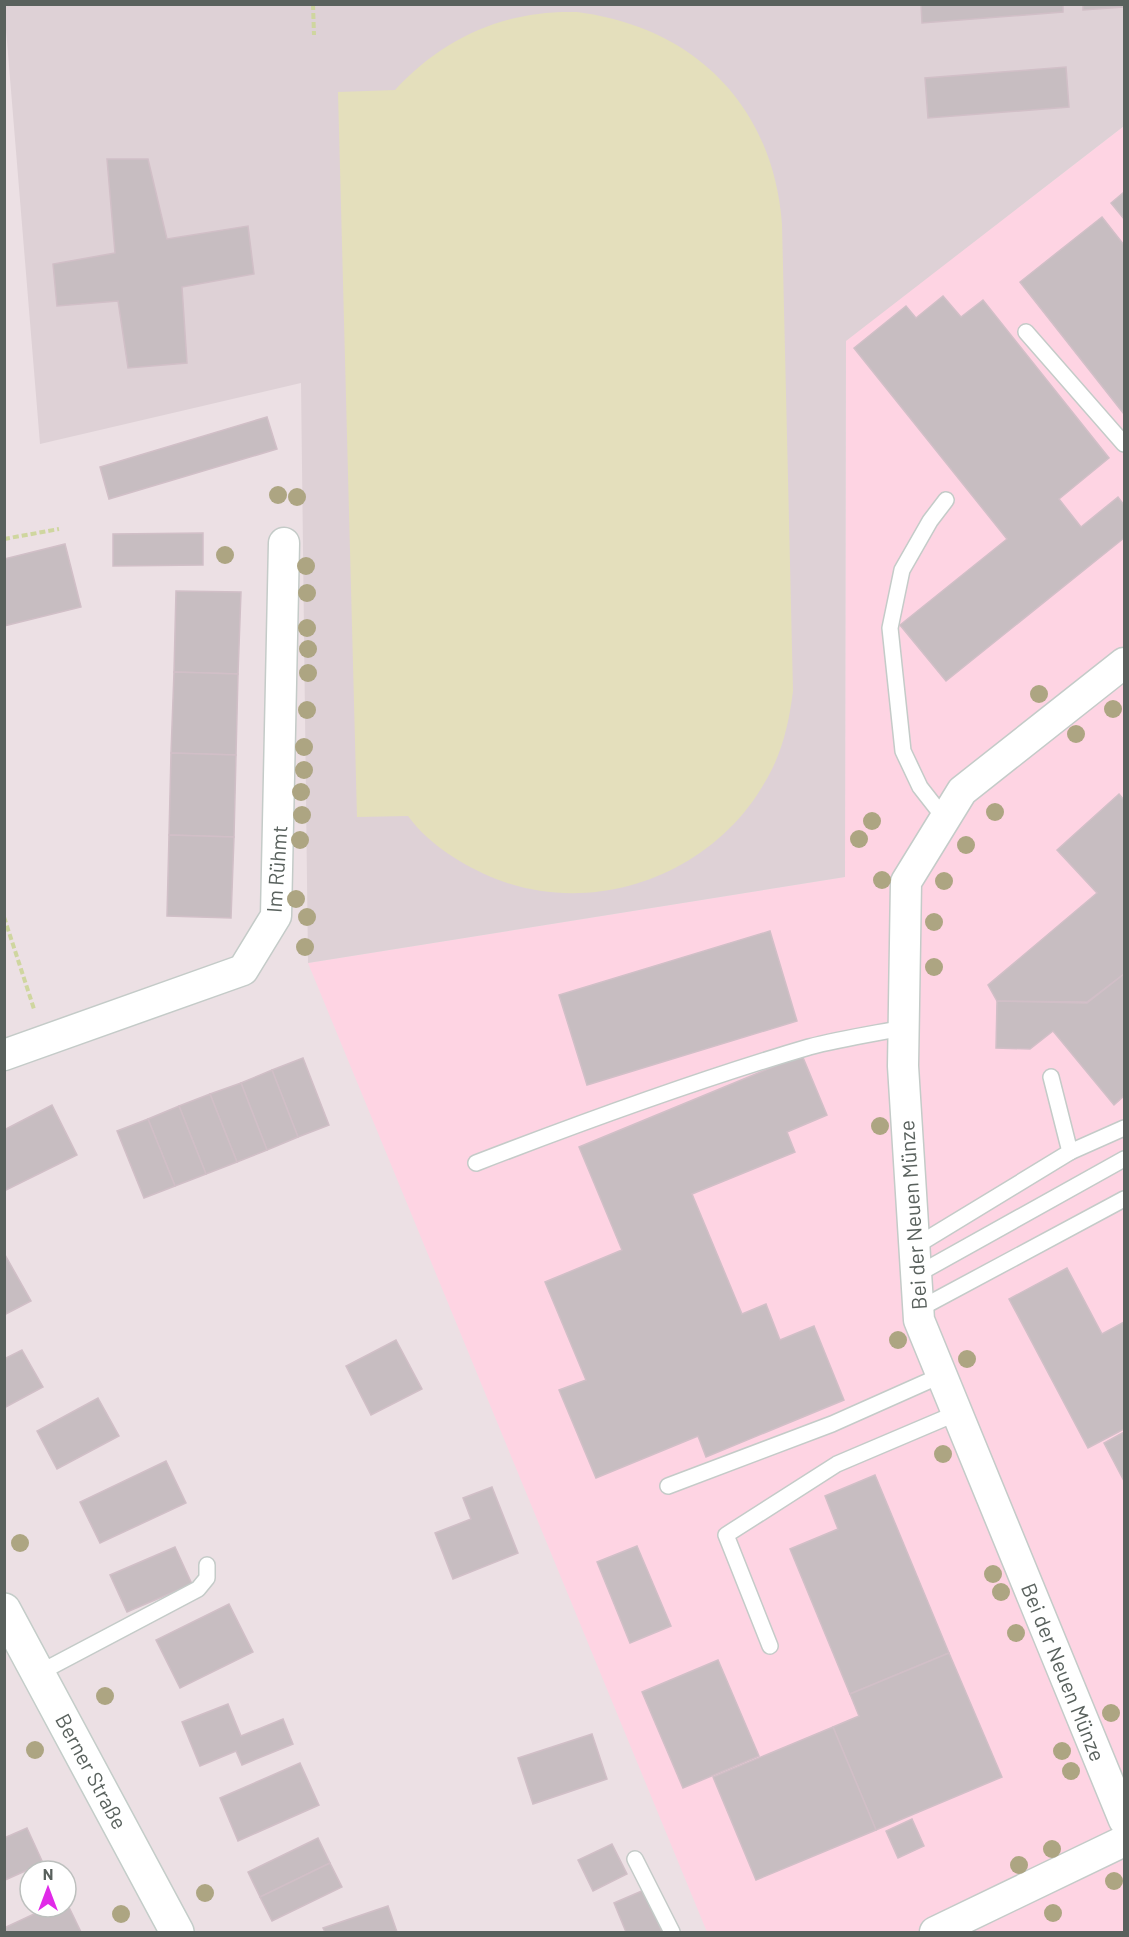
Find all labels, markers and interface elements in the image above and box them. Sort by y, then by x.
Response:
street label: Im Rühmt [260,824,292,914]
street label: Bei der Neuen Münze [893,1119,931,1311]
street label: Bei der Neuen Münze [1017,1579,1111,1765]
street label: Berner Straße [51,1709,133,1833]
north arrow [18,1859,78,1919]
text: N [43,1864,53,1883]

